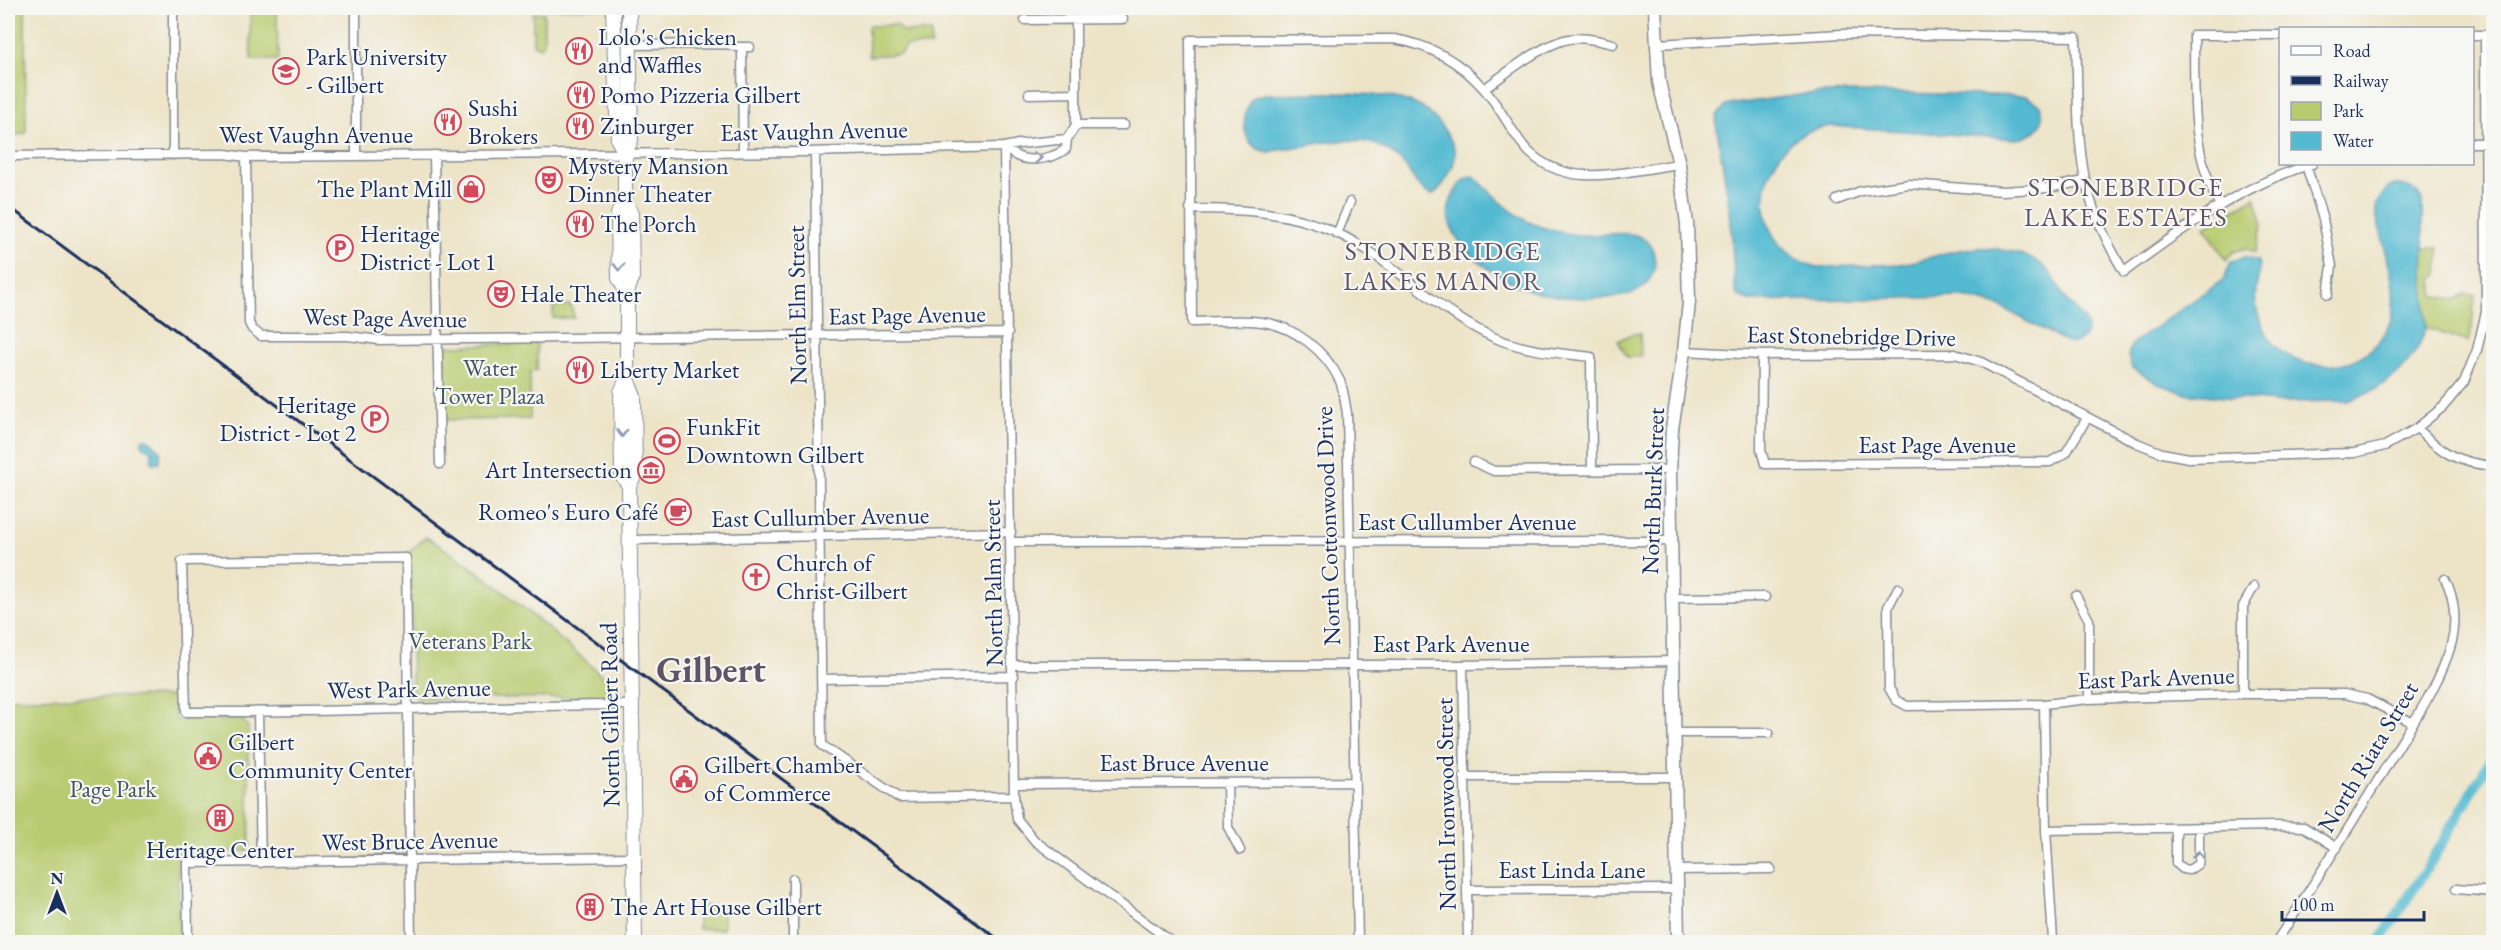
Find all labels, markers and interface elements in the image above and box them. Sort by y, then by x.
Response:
place label: Lolo's Chicken and Waffles [598,21,737,80]
legend [2279,27,2474,165]
restaurant icon: Lolo's Chicken and Waffles [564,36,594,66]
text: Road [2333,39,2372,62]
place label: Park University - Gilbert [306,41,447,100]
school or university icon: Park University - Gilbert [271,56,301,86]
text: Railway [2333,69,2389,92]
place label: Pomo Pizzeria Gilbert [600,79,801,110]
restaurant icon: Pomo Pizzeria Gilbert [566,80,596,110]
place label: Sushi Brokers [468,92,538,151]
text: Park [2333,99,2364,122]
restaurant icon: Sushi Brokers [433,107,463,137]
place label: Zinburger [600,110,694,141]
restaurant icon: Zinburger [565,111,595,141]
street label: East Vaughn Avenue [720,113,908,148]
street label: West Vaughn Avenue [219,119,413,150]
text: Water [2333,129,2374,152]
place label: Mystery Mansion Dinner Theater [568,150,729,209]
one-way arrow [1034,151,1043,164]
theatre icon: Mystery Mansion Dinner Theater [534,165,564,195]
district label: STONEBRIDGE LAKES ESTATES [2024,170,2228,234]
place label: The Plant Mill [317,173,452,204]
shop icon: The Plant Mill [456,174,486,204]
place label: The Porch [600,208,697,239]
restaurant icon: The Porch [565,209,595,239]
place label: Heritage District - Lot 1 [360,218,496,277]
street label: North Elm Street [780,225,813,385]
parking icon: Heritage District - Lot 1 [325,233,355,263]
district label: STONEBRIDGE LAKES MANOR [1343,234,1543,298]
one-way arrow [613,263,625,272]
place label: Hale Theater [520,278,641,309]
theatre icon: Hale Theater [486,279,516,309]
street label: East Page Avenue [828,298,986,331]
street label: West Page Avenue [303,301,467,334]
street label: East Stonebridge Drive [1746,318,1956,353]
park label: Water Tower Plaza [435,352,545,411]
place label: Liberty Market [600,354,740,385]
restaurant icon: Liberty Market [565,355,595,385]
place label: Heritage District - Lot 2 [220,389,356,448]
parking icon: Heritage District - Lot 2 [360,404,390,434]
street label: North Cottonwood Drive [1308,406,1347,646]
street label: North Burk Street [1634,406,1671,575]
place label: FunkFit Downtown Gilbert [686,411,865,470]
sports icon: FunkFit Downtown Gilbert [652,426,682,456]
one-way arrow [616,429,628,438]
street label: East Page Avenue [1858,429,2016,460]
place label: Art Intersection [484,454,632,485]
museum icon: Art Intersection [636,455,666,485]
place label: Romeo's Euro Café [478,496,658,527]
cafe icon: Romeo's Euro Café [663,497,693,527]
street label: East Cullumber Avenue [710,499,930,534]
street label: North Palm Street [976,499,1009,667]
street label: East Cullumber Avenue [1358,506,1576,537]
place label: Church of Christ-Gilbert [776,547,908,606]
church icon: Church of Christ-Gilbert [741,562,771,592]
street label: North Gilbert Road [592,621,627,808]
park label: Veterans Park [408,625,533,656]
street label: East Park Avenue [1372,628,1530,659]
district label: Gilbert [656,646,766,693]
street label: East Park Avenue [2077,659,2235,696]
street label: West Park Avenue [327,672,491,705]
street label: North Riata Street [2310,675,2425,838]
street label: North Ironwood Street [1428,697,1463,911]
place label: Gilbert Community Center [228,726,412,785]
public building icon: Gilbert Community Center [193,741,223,771]
street label: East Bruce Avenue [1099,747,1269,778]
place label: Gilbert Chamber of Commerce [704,749,863,808]
public building icon: Gilbert Chamber of Commerce [669,764,699,794]
park label: Page Park [69,773,157,804]
building icon: Heritage Center [205,803,235,833]
street label: West Bruce Avenue [322,823,498,858]
place label: Heritage Center [146,834,294,865]
one-way arrow [2191,850,2203,860]
street label: East Linda Lane [1498,854,1646,885]
north arrow [27,863,87,923]
text: N [51,868,64,889]
scale bar [2282,884,2424,922]
place label: The Art House Gilbert [610,891,822,922]
building icon: The Art House Gilbert [575,892,605,922]
text: 100 m [2291,893,2335,916]

